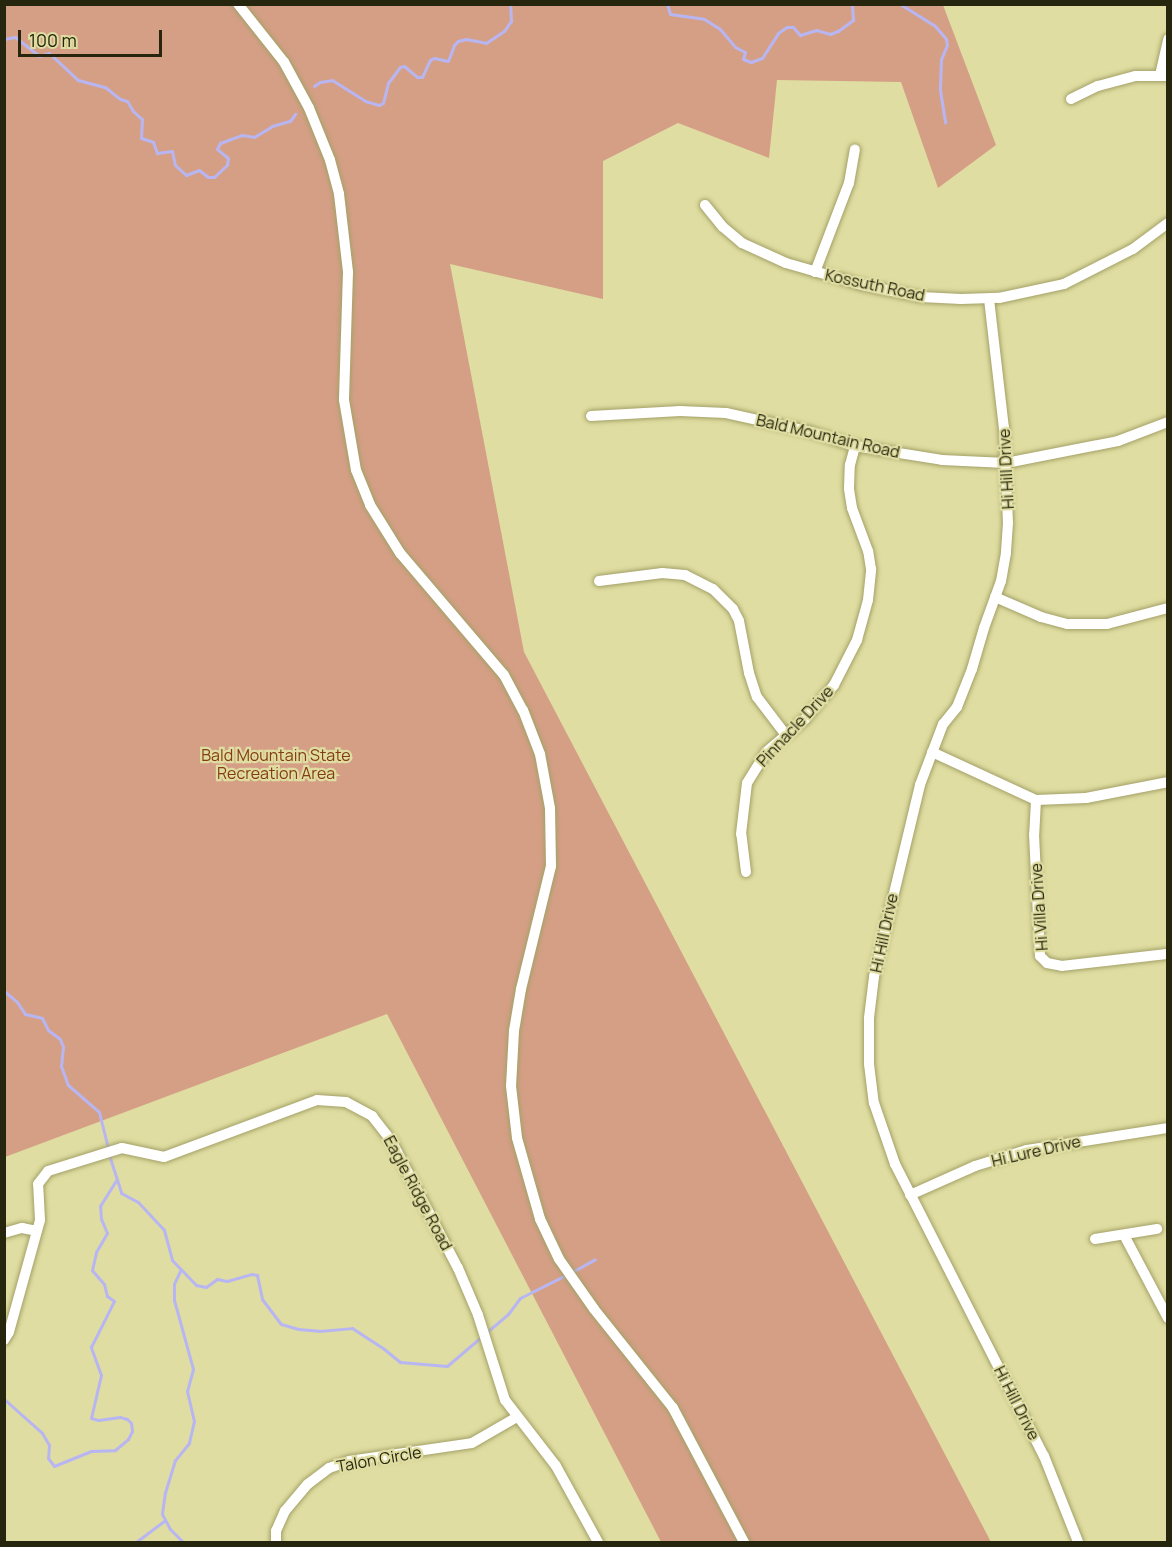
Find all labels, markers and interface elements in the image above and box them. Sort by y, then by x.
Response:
scale bar [21,18,165,56]
text: 100 m [29,28,77,52]
street label: Kossuth Road [823,265,927,305]
street label: Bald Mountain Road [754,410,902,462]
street label: Hi Hill Drive [994,428,1018,510]
street label: Pinnacle Drive [753,682,837,770]
park label: Bald Mountain State Recreation Area [201,745,351,783]
street label: Hi Villa Drive [1026,862,1052,952]
street label: Hi Hill Drive [866,892,902,974]
street label: Hi Lure Drive [989,1131,1083,1171]
street label: Eagle Ridge Road [380,1132,456,1254]
street label: Hi Hill Drive [990,1363,1044,1443]
street label: Talon Circle [335,1442,423,1476]

